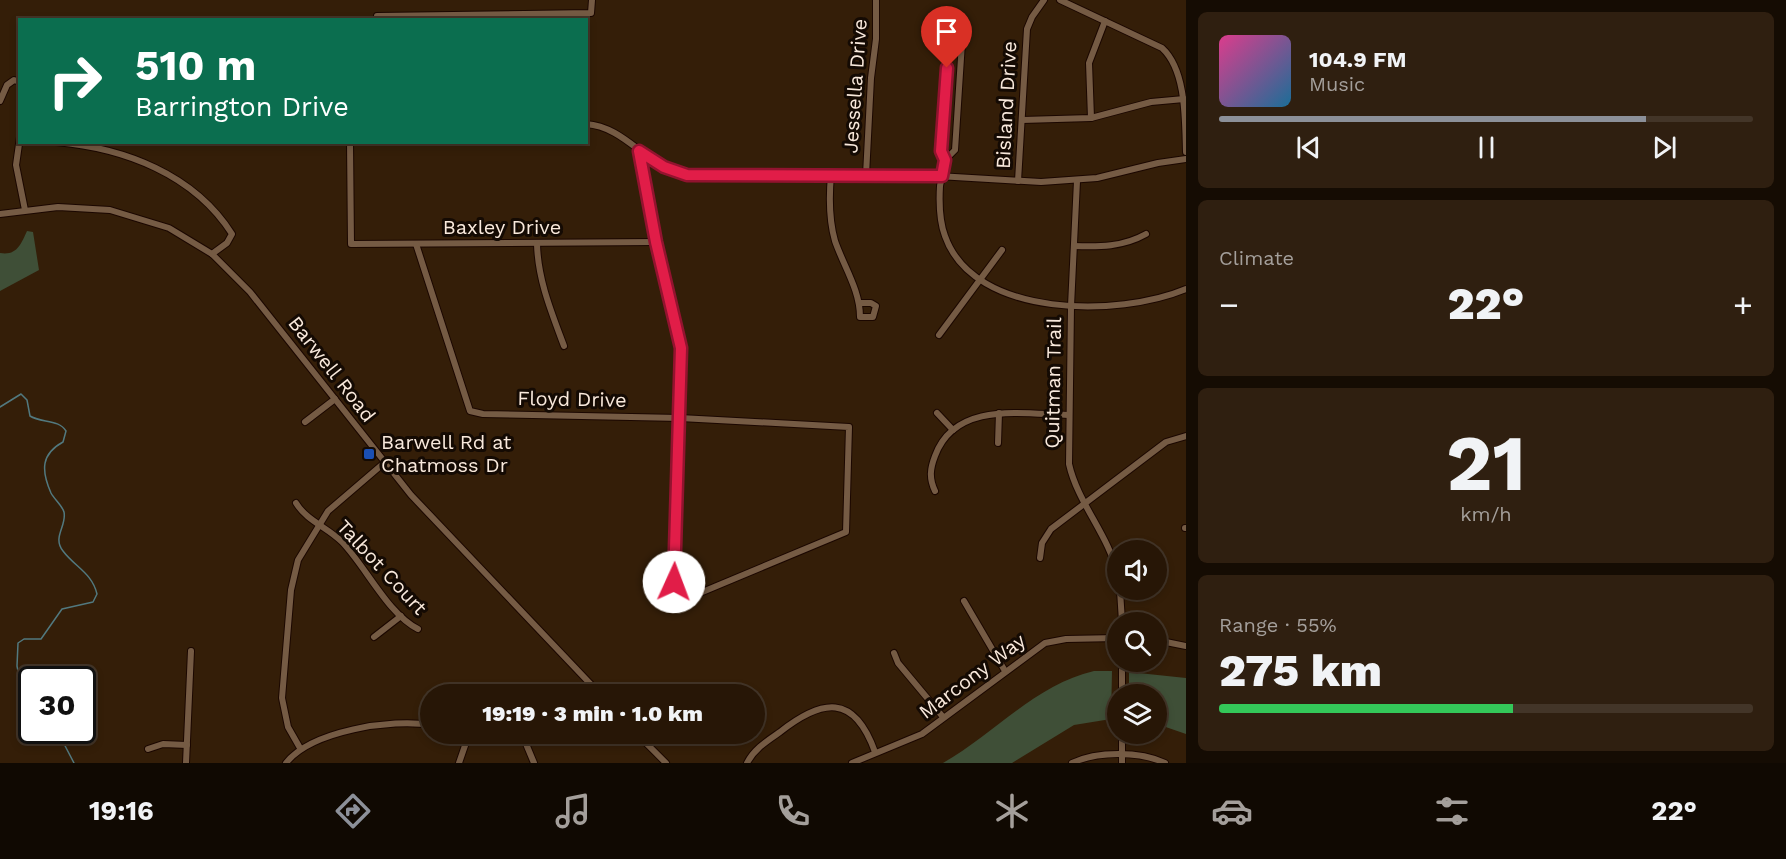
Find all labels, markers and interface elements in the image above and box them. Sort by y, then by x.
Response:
pin [921,6,972,68]
icon: arrive [930,15,963,48]
street label: Jessella Drive [838,18,872,154]
text: 510 m [135,41,256,90]
street label: Bisland Drive [991,41,1021,169]
icon: right [36,42,114,120]
text: 104.9 FM [1309,47,1406,72]
text: Music [1309,72,1365,96]
text: Barrington Drive [135,91,349,123]
icon: previous [1292,131,1325,164]
icon: pause [1470,131,1503,164]
icon: next [1648,131,1681,164]
street label: Baxley Drive [443,215,561,239]
text: Climate [1219,246,1294,270]
text: 22° [1448,277,1524,330]
text: − [1219,285,1239,324]
text: + [1733,285,1753,324]
street label: Barwell Road [283,311,381,427]
street label: Quitman Trail [1040,317,1066,449]
street label: Floyd Drive [517,386,627,412]
text: 21 [1446,417,1526,509]
place label: Barwell Rd at Chatmoss Dr [381,430,512,477]
marker: Barwell Rd at Chatmoss Dr [362,447,376,461]
text: km/h [1460,502,1512,526]
street label: Talbot Court [332,515,432,620]
map controls [1107,540,1167,744]
button: sound [1107,540,1167,600]
position arrow [642,550,706,614]
button: search [1107,612,1167,672]
text: Range · 55% [1219,613,1337,637]
street label: Marcony Way [914,628,1031,724]
text: 275 km [1219,644,1382,697]
speed limit sign: 30 [18,666,96,744]
button: layers [1107,684,1167,744]
text: 19:19 · 3 min · 1.0 km [482,701,703,726]
icon: directions [332,790,374,832]
icon: music [552,790,594,832]
icon: phone [772,790,814,832]
icon: climate [991,790,1033,832]
icon: car [1211,790,1253,832]
icon: filters [1431,790,1473,832]
text: 19:16 [89,795,154,827]
text: 22° [1651,795,1697,827]

